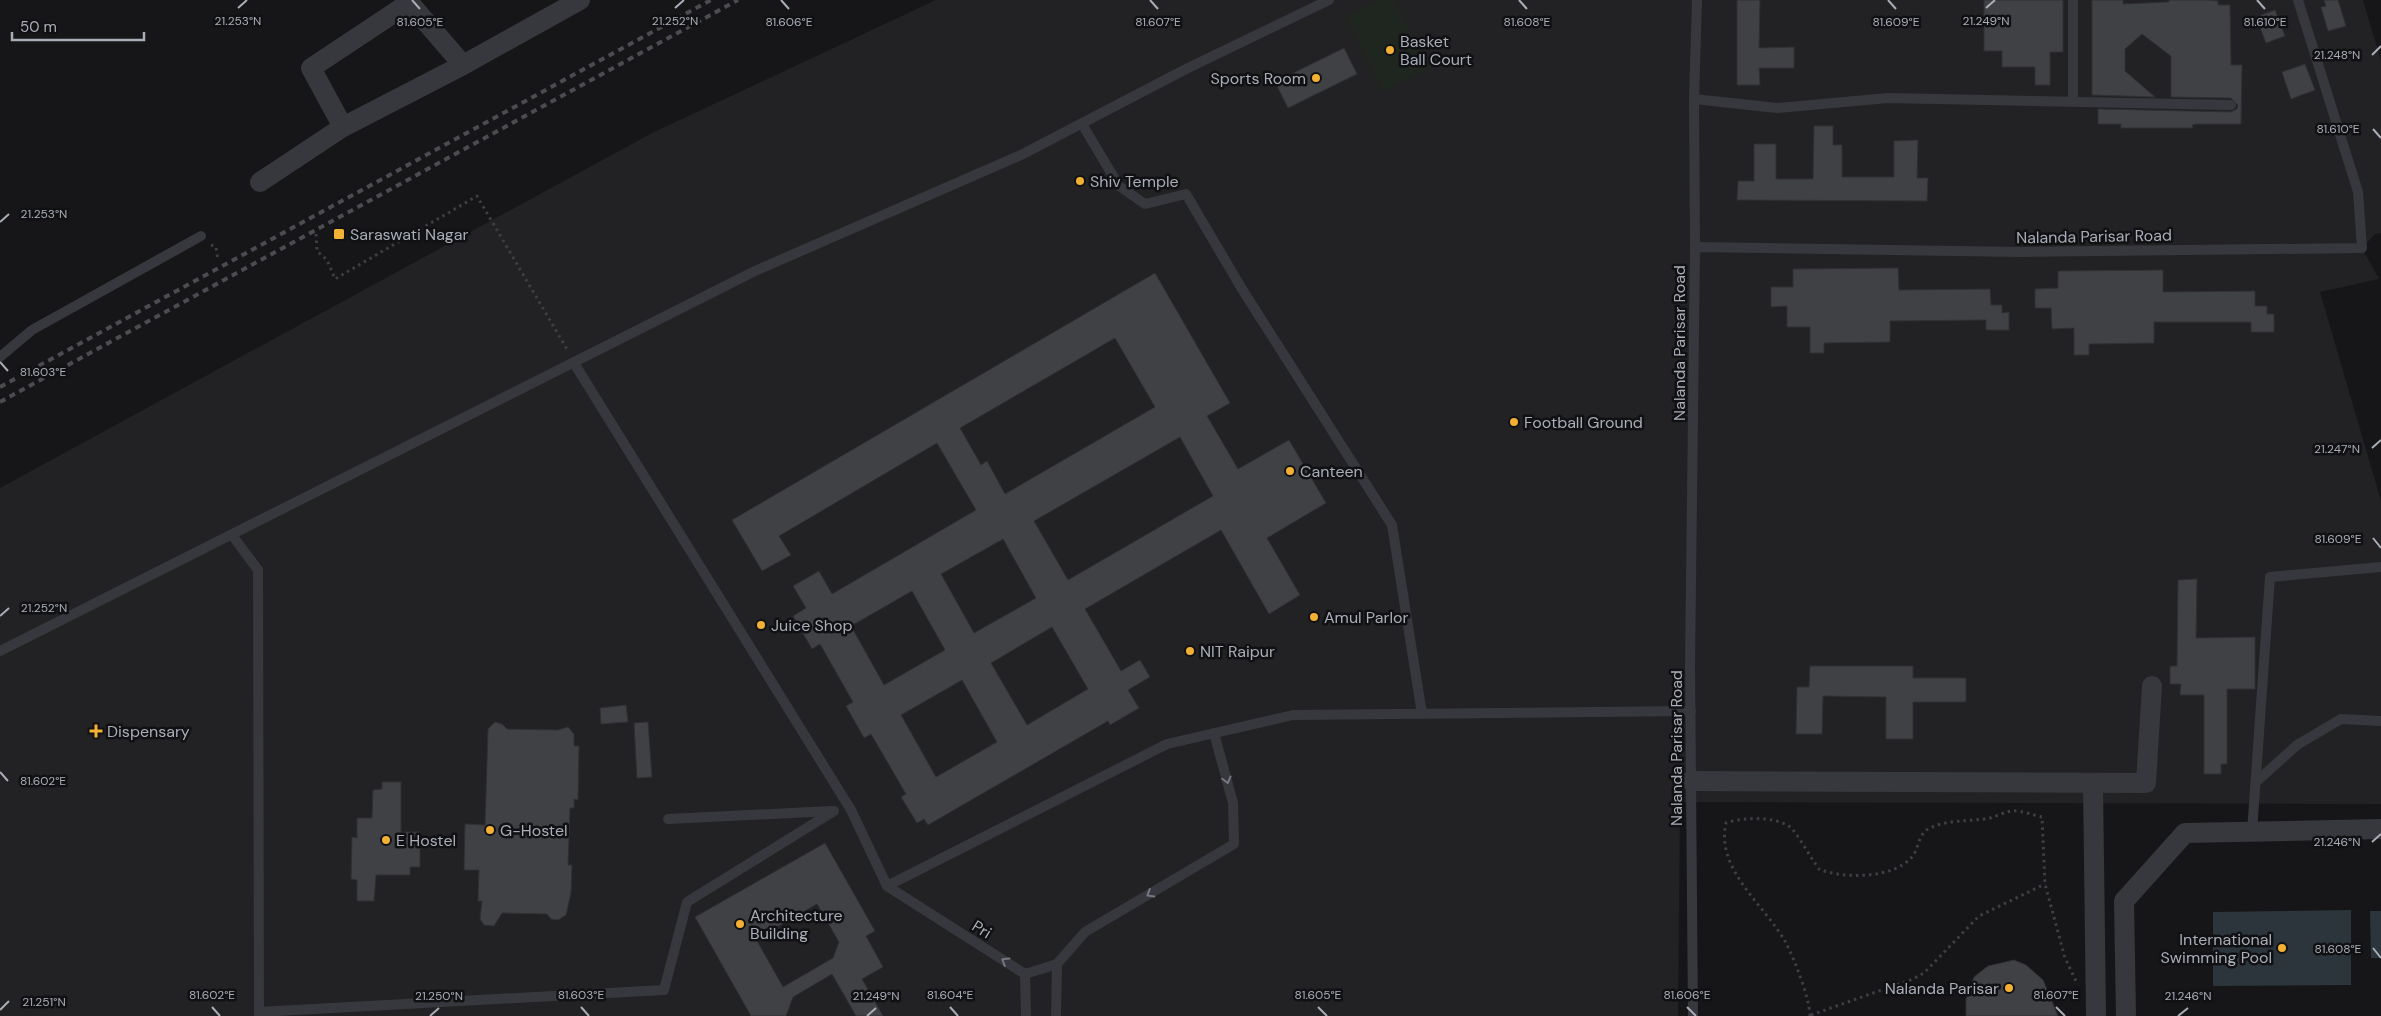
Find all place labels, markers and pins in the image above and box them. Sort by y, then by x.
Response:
place label: Basket Ball Court [1400,31,1472,70]
marker: Basket Ball Court [1384,44,1396,56]
place label: Sports Room [1210,68,1306,89]
marker: Sports Room [1310,72,1322,84]
place label: Shiv Temple [1090,171,1179,192]
marker: Shiv Temple [1074,175,1086,187]
place label: Saraswati Nagar [350,224,468,245]
marker: Saraswati Nagar [332,227,346,241]
place label: Football Ground [1524,412,1643,433]
marker: Football Ground [1508,416,1520,428]
place label: Canteen [1300,461,1363,482]
marker: Canteen [1284,465,1296,477]
place label: Amul Parlor [1324,607,1408,628]
marker: Amul Parlor [1308,611,1320,623]
place label: Juice Shop [771,615,853,636]
marker: Juice Shop [755,619,767,631]
place label: NIT Raipur [1200,641,1275,662]
marker: NIT Raipur [1184,645,1196,657]
place label: Dispensary [107,721,190,742]
marker: Dispensary [89,724,103,738]
place label: G-Hostel [500,820,568,841]
marker: G-Hostel [484,824,496,836]
place label: E Hostel [396,830,456,851]
marker: E Hostel [380,834,392,846]
place label: Architecture Building [750,905,843,944]
marker: Architecture Building [734,918,746,930]
place label: International Swimming Pool [2161,929,2272,968]
marker: International Swimming Pool [2276,942,2288,954]
place label: Nalanda Parisar [1885,978,1999,999]
marker: Nalanda Parisar [2003,982,2015,994]

